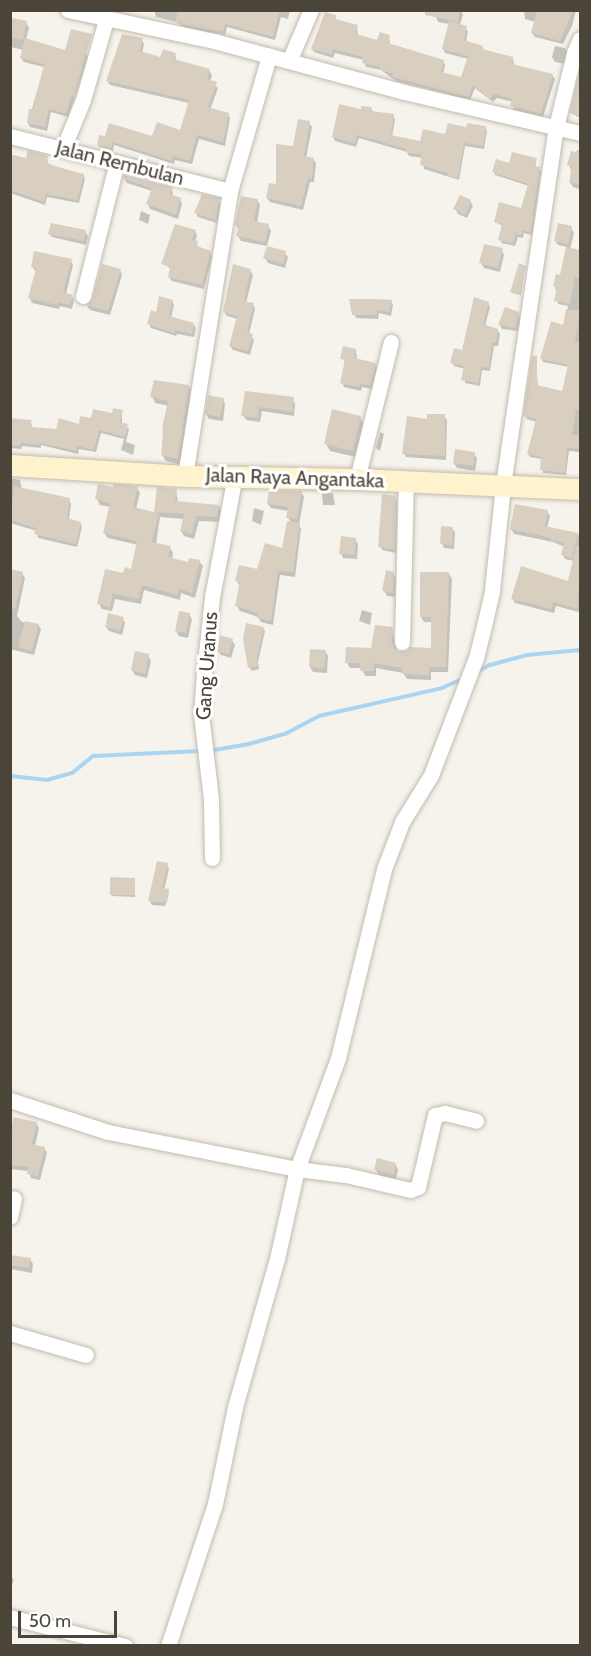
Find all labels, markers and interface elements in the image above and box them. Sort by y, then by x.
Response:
street label: Jalan Rembulan [54,136,186,190]
street label: Jalan Raya Angantaka [205,463,385,493]
street label: Gang Uranus [191,611,223,721]
scale bar [21,1599,120,1637]
text: 50 m [29,1610,71,1632]

